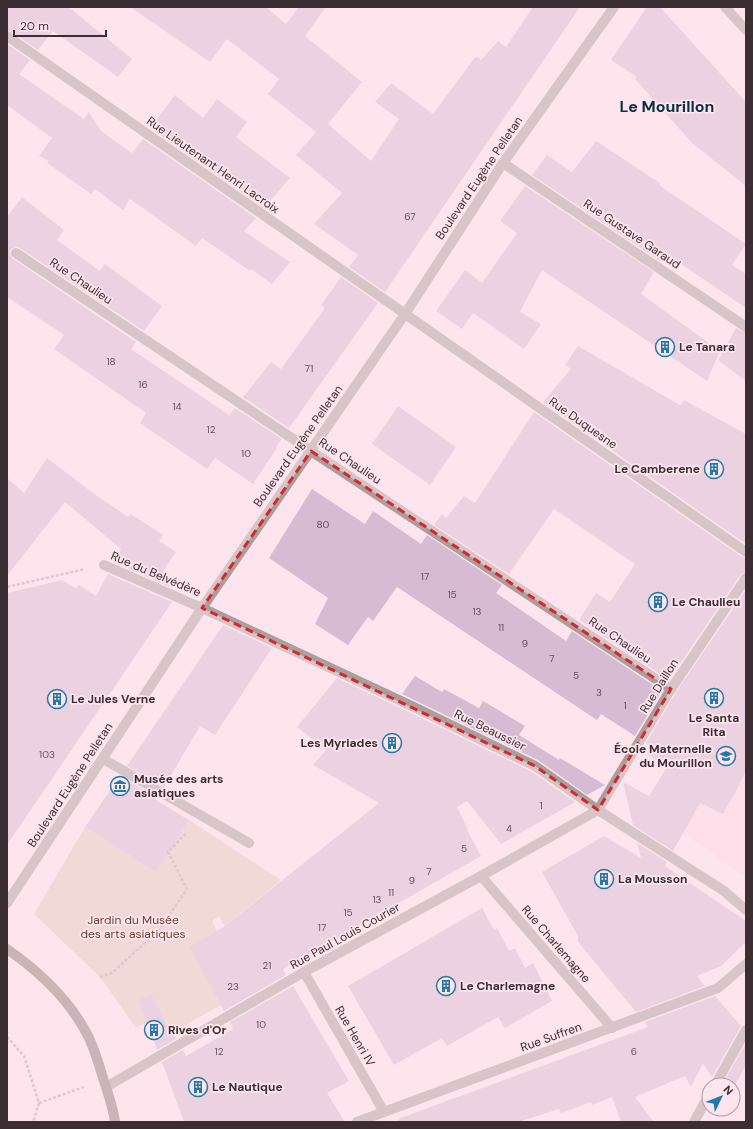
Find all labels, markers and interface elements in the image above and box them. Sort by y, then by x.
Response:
scale bar [14,12,106,38]
text: 20 m [20,18,49,34]
district label: Le Mourillon [620,96,714,117]
street label: Rue Lieutenant Henri Lacroix [143,113,283,217]
street label: Boulevard Eugène Pelletan [432,113,526,243]
street label: Rue Gustave Garaud [580,196,684,272]
house number: 67 [404,210,416,223]
street label: Rue Chaulieu [47,254,115,308]
building icon: Le Tanara [654,336,676,358]
place label: Le Tanara [679,339,735,355]
house number: 18 [106,355,116,368]
house number: 71 [305,362,313,375]
house number: 16 [138,378,148,391]
street label: Boulevard Eugène Pelletan [250,382,346,510]
street label: Rue Duquesne [546,393,621,453]
house number: 14 [172,400,182,413]
house number: 12 [207,423,216,436]
street label: Rue Chaulieu [316,434,384,488]
house number: 10 [241,447,251,460]
building icon: Le Camberene [703,458,725,480]
place label: Le Camberene [615,461,700,477]
house number: 80 [317,518,330,531]
street label: Rue du Belvédère [108,548,204,600]
house number: 17 [421,570,429,583]
house number: 15 [447,588,457,601]
building icon: Le Chaulieu [647,591,669,613]
place label: Le Chaulieu [672,594,740,610]
house number: 13 [472,605,482,618]
street label: Rue Chaulieu [586,613,654,667]
house number: 11 [498,621,504,634]
house number: 9 [522,637,528,650]
house number: 7 [549,652,555,665]
street label: Rue Daillon [636,656,682,716]
house number: 5 [573,669,579,682]
house number: 3 [596,686,602,699]
building icon: Le Santa Rita [703,687,725,709]
building icon: Le Jules Verne [46,688,68,710]
place label: Le Jules Verne [71,691,156,707]
house number: 1 [623,699,627,712]
street label: Rue Beaussier [452,706,529,754]
place label: Le Santa Rita [689,710,739,740]
street label: Boulevard Eugène Pelletan [24,720,116,850]
building icon: Les Myriades [381,732,403,754]
place label: Les Myriades [301,735,378,751]
place label: École Maternelle du Mourillon [614,741,712,771]
school or university icon: École Maternelle du Mourillon [715,745,737,767]
house number: 103 [39,748,55,761]
place label: Musée des arts asiatiques [134,771,224,801]
museum icon: Musée des arts asiatiques [109,775,131,797]
house number: 1 [539,799,543,812]
house number: 4 [506,822,512,835]
house number: 5 [461,842,467,855]
house number: 7 [426,865,432,878]
building icon: La Mousson [593,868,615,890]
place label: La Mousson [618,871,687,887]
house number: 9 [409,874,415,887]
house number: 11 [388,886,394,899]
house number: 13 [372,893,382,906]
street label: Rue Paul Louis Courier [287,899,403,973]
street label: Rue Charlemagne [518,902,594,986]
house number: 15 [343,906,353,919]
park label: Jardin du Musée des arts asiatiques [80,912,186,942]
house number: 17 [318,921,326,934]
house number: 21 [263,959,271,972]
building icon: Le Charlemagne [435,975,457,997]
place label: Le Charlemagne [460,978,555,994]
house number: 23 [227,980,239,993]
street label: Rue Henri IV [331,1003,379,1069]
house number: 10 [256,1018,266,1031]
building icon: Rives d'Or [143,1019,165,1041]
street label: Rue Suffren [518,1019,584,1055]
place label: Rives d'Or [168,1022,226,1038]
house number: 12 [215,1045,224,1058]
house number: 6 [631,1045,637,1058]
building icon: Le Nautique [187,1076,209,1098]
north arrow [701,1077,741,1117]
place label: Le Nautique [212,1079,283,1095]
text: N [720,1082,736,1098]

